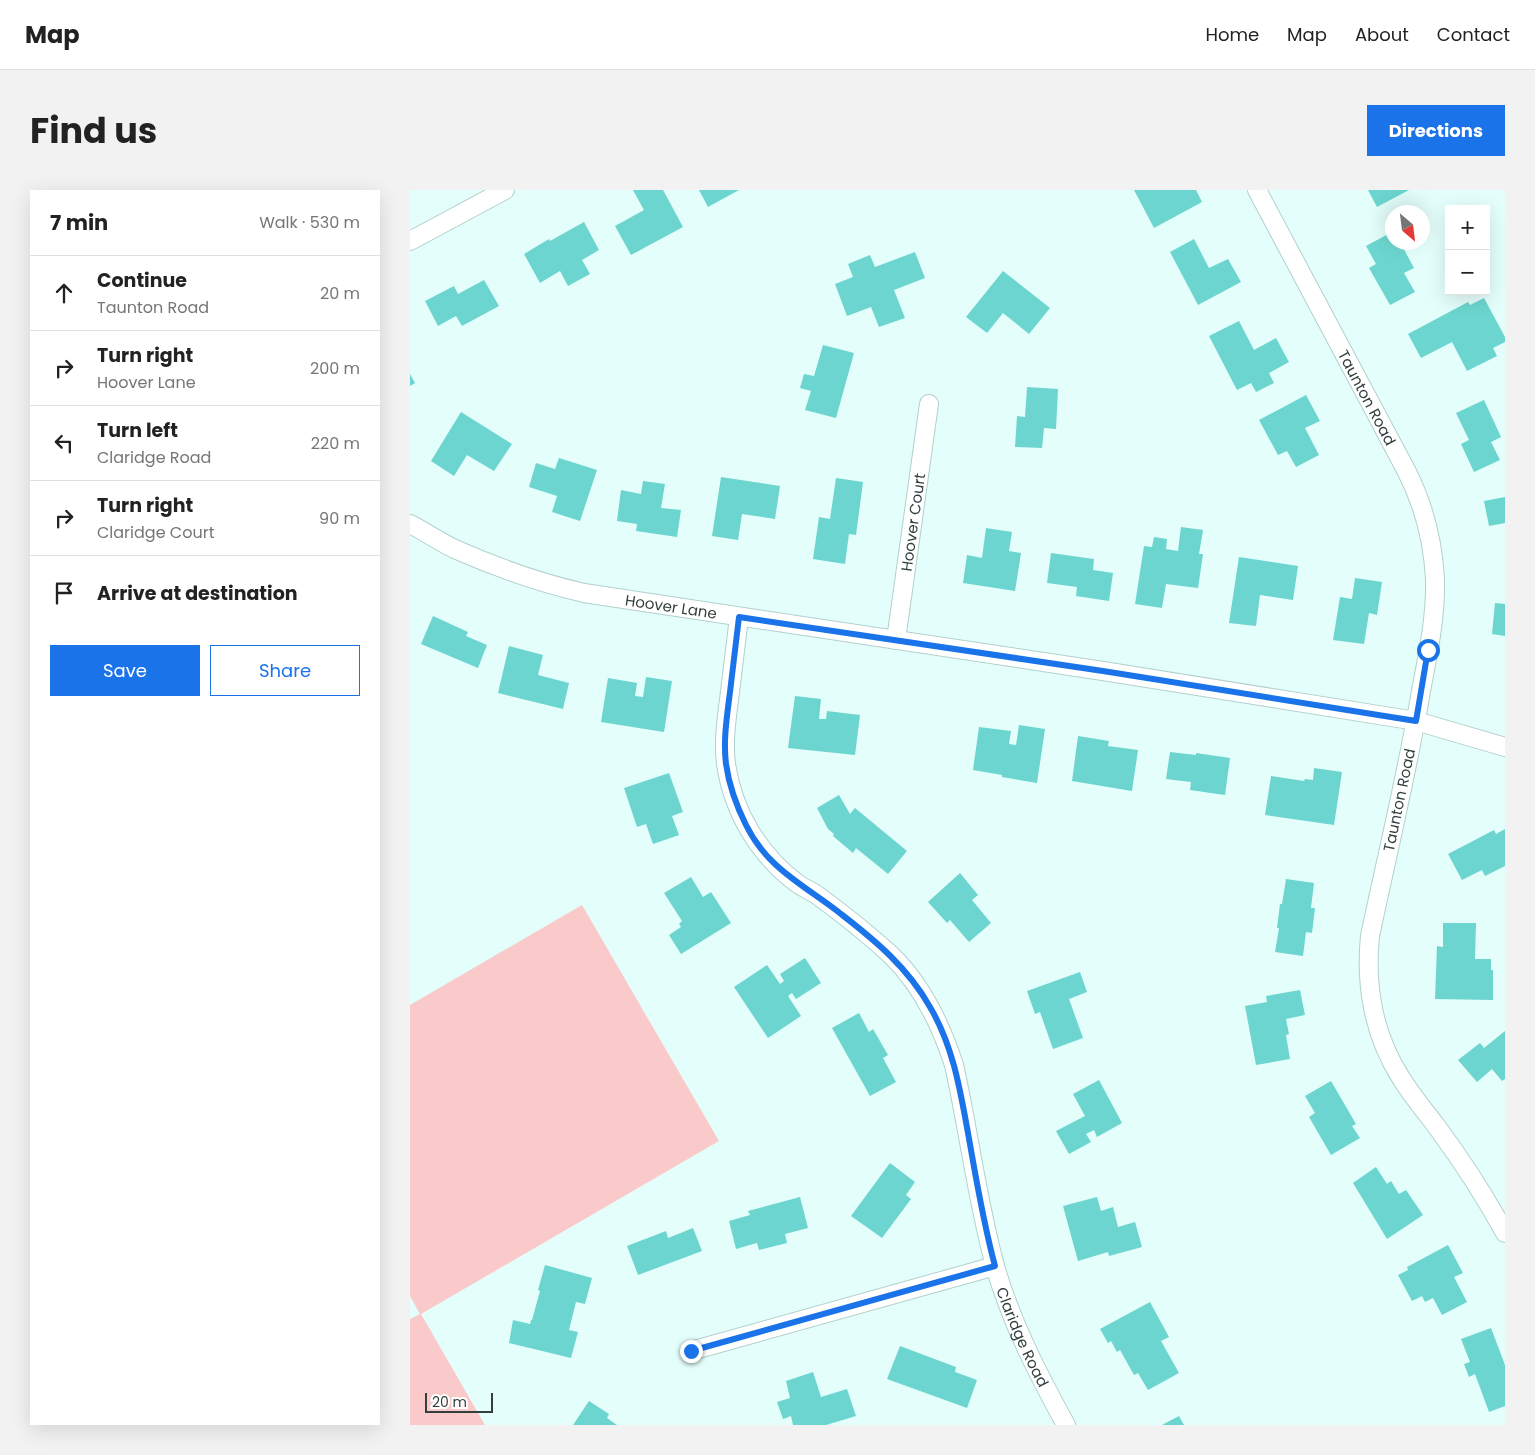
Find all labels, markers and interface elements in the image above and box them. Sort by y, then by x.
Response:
text: Map [25,18,80,51]
text: Home [1205,22,1259,47]
text: Map [1287,22,1327,47]
text: About [1355,22,1409,47]
text: Contact [1437,22,1510,47]
button: Directions [1367,105,1505,156]
text: Find us [30,106,157,155]
north arrow [1385,205,1430,250]
map controls [1445,205,1490,295]
button: + [1445,205,1490,250]
text: 7 min [50,208,108,237]
text: Walk · 530 m [259,211,360,234]
button: − [1445,250,1490,295]
text: Continue [97,267,187,294]
icon: ahead [50,279,78,307]
text: 20 m [320,282,360,305]
text: Taunton Road [97,296,209,319]
text: Turn right [97,342,193,369]
street label: Taunton Road [1333,346,1401,449]
icon: right [50,354,78,382]
text: 200 m [310,357,360,380]
text: Hoover Lane [97,371,196,394]
text: Turn left [97,417,178,444]
icon: left [50,429,78,457]
text: 220 m [311,432,360,455]
text: Claridge Road [97,446,211,469]
street label: Hoover Court [895,472,930,573]
text: Turn right [97,492,193,519]
icon: right [50,504,78,532]
text: 90 m [319,507,360,530]
text: Claridge Court [97,521,214,544]
icon: arrive [50,579,78,607]
text: Arrive at destination [97,580,298,607]
street label: Hoover Lane [624,589,718,623]
route start [1417,639,1440,662]
button: Save [50,645,200,696]
button: Share [210,645,360,696]
street label: Taunton Road [1378,746,1420,854]
street label: Claridge Road [992,1284,1054,1390]
route end [680,1340,703,1363]
scale bar [425,1390,492,1413]
text: 20 m [432,1392,467,1412]

